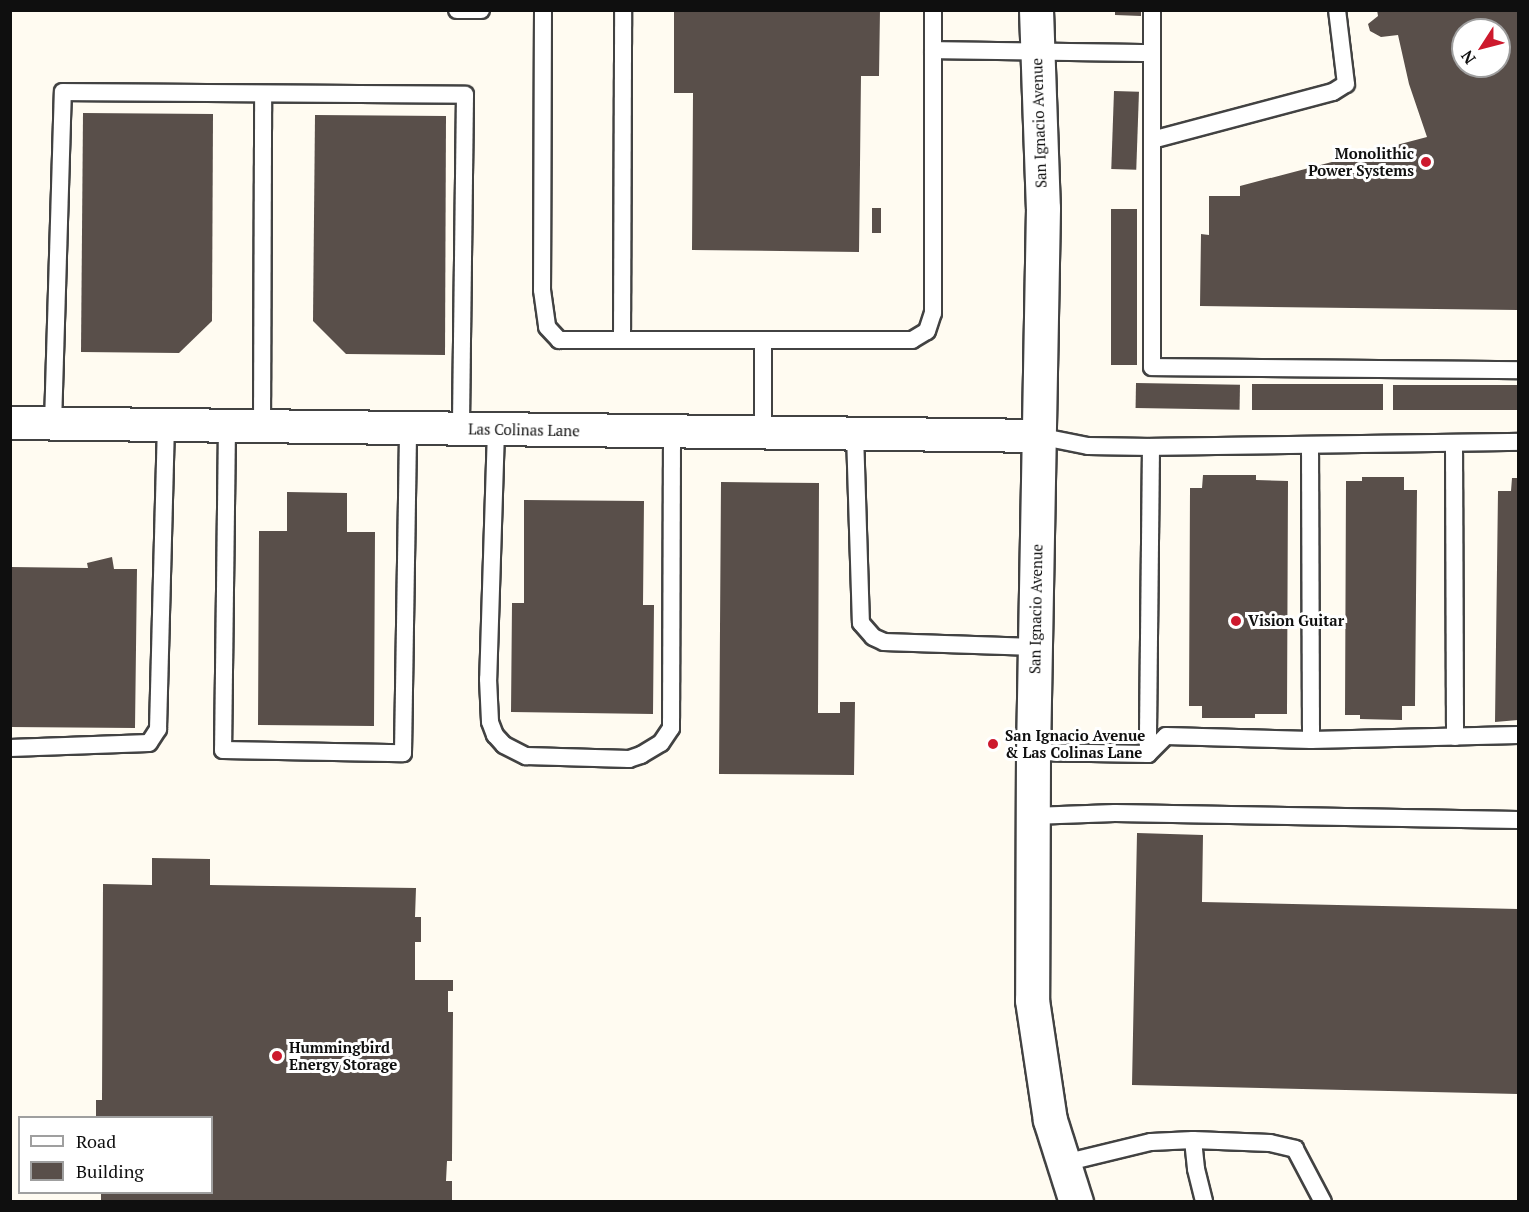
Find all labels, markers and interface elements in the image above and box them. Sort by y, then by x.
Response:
north arrow [1451,18,1511,78]
text: N [1456,46,1481,69]
street label: San Ignacio Avenue [1028,58,1050,188]
place label: Monolithic Power Systems [1308,144,1414,179]
marker: Monolithic Power Systems [1419,155,1433,169]
street label: Las Colinas Lane [468,420,580,440]
street label: San Ignacio Avenue [1026,544,1046,674]
place label: Vision Guitar [1248,612,1344,630]
marker: Vision Guitar [1229,614,1243,628]
place label: San Ignacio Avenue & Las Colinas Lane [1005,726,1145,761]
marker: San Ignacio Avenue & Las Colinas Lane [986,737,1000,751]
place label: Hummingbird Energy Storage [289,1038,397,1073]
marker: Hummingbird Energy Storage [270,1049,284,1063]
legend [18,1116,213,1194]
text: Road [76,1129,116,1153]
text: Building [76,1159,144,1183]

